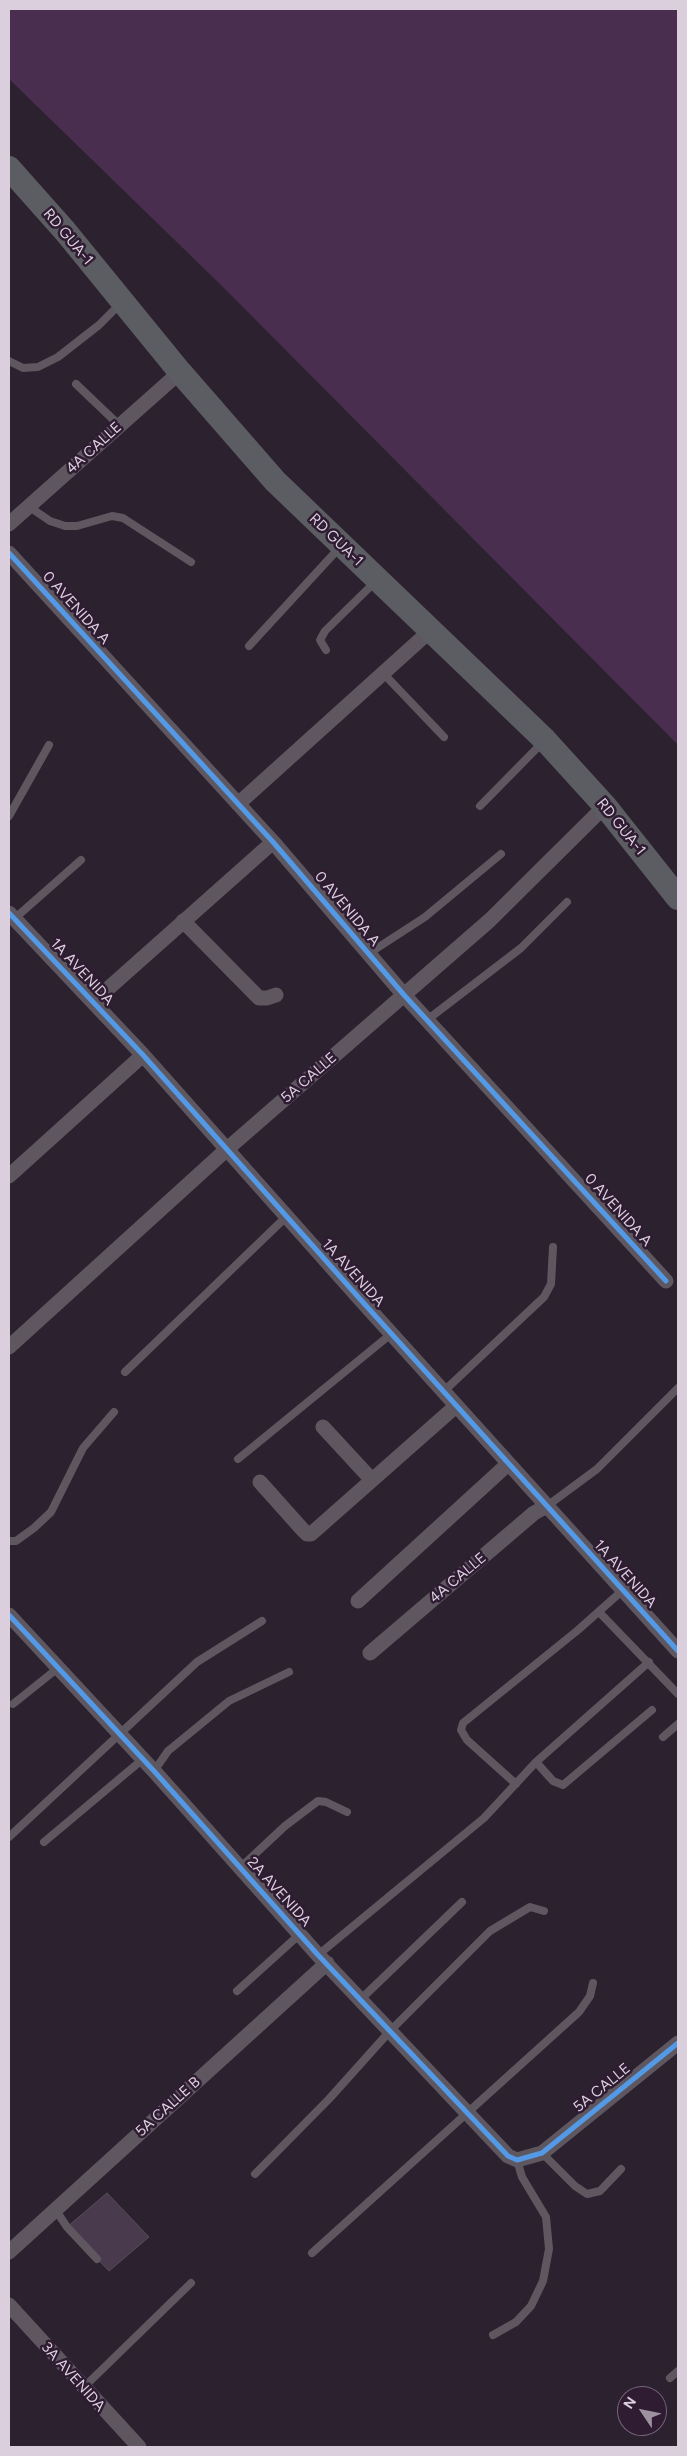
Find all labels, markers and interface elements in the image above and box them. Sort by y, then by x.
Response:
street label: RD GUA-1 [39,205,97,269]
street label: 4A CALLE [62,418,126,478]
street label: RD GUA-1 [305,510,367,570]
street label: 0 AVENIDA A [38,568,114,648]
street label: RD GUA-1 [593,795,649,859]
street label: 0 AVENIDA A [311,868,383,950]
street label: 1A AVENIDA [46,935,118,1009]
street label: 5A CALLE [277,1049,341,1107]
street label: 0 AVENIDA A [580,1170,656,1250]
street label: 1A AVENIDA [318,1235,388,1311]
street label: 1A AVENIDA [590,1536,660,1612]
street label: 4A CALLE [426,1549,490,1607]
street label: 2A AVENIDA [243,1854,315,1930]
street label: 5A CALLE [570,2060,634,2116]
street label: 5A CALLE B [132,2073,204,2141]
street label: 3A AVENIDA [37,2339,109,2415]
north arrow [617,2386,667,2436]
text: N [620,2394,640,2412]

